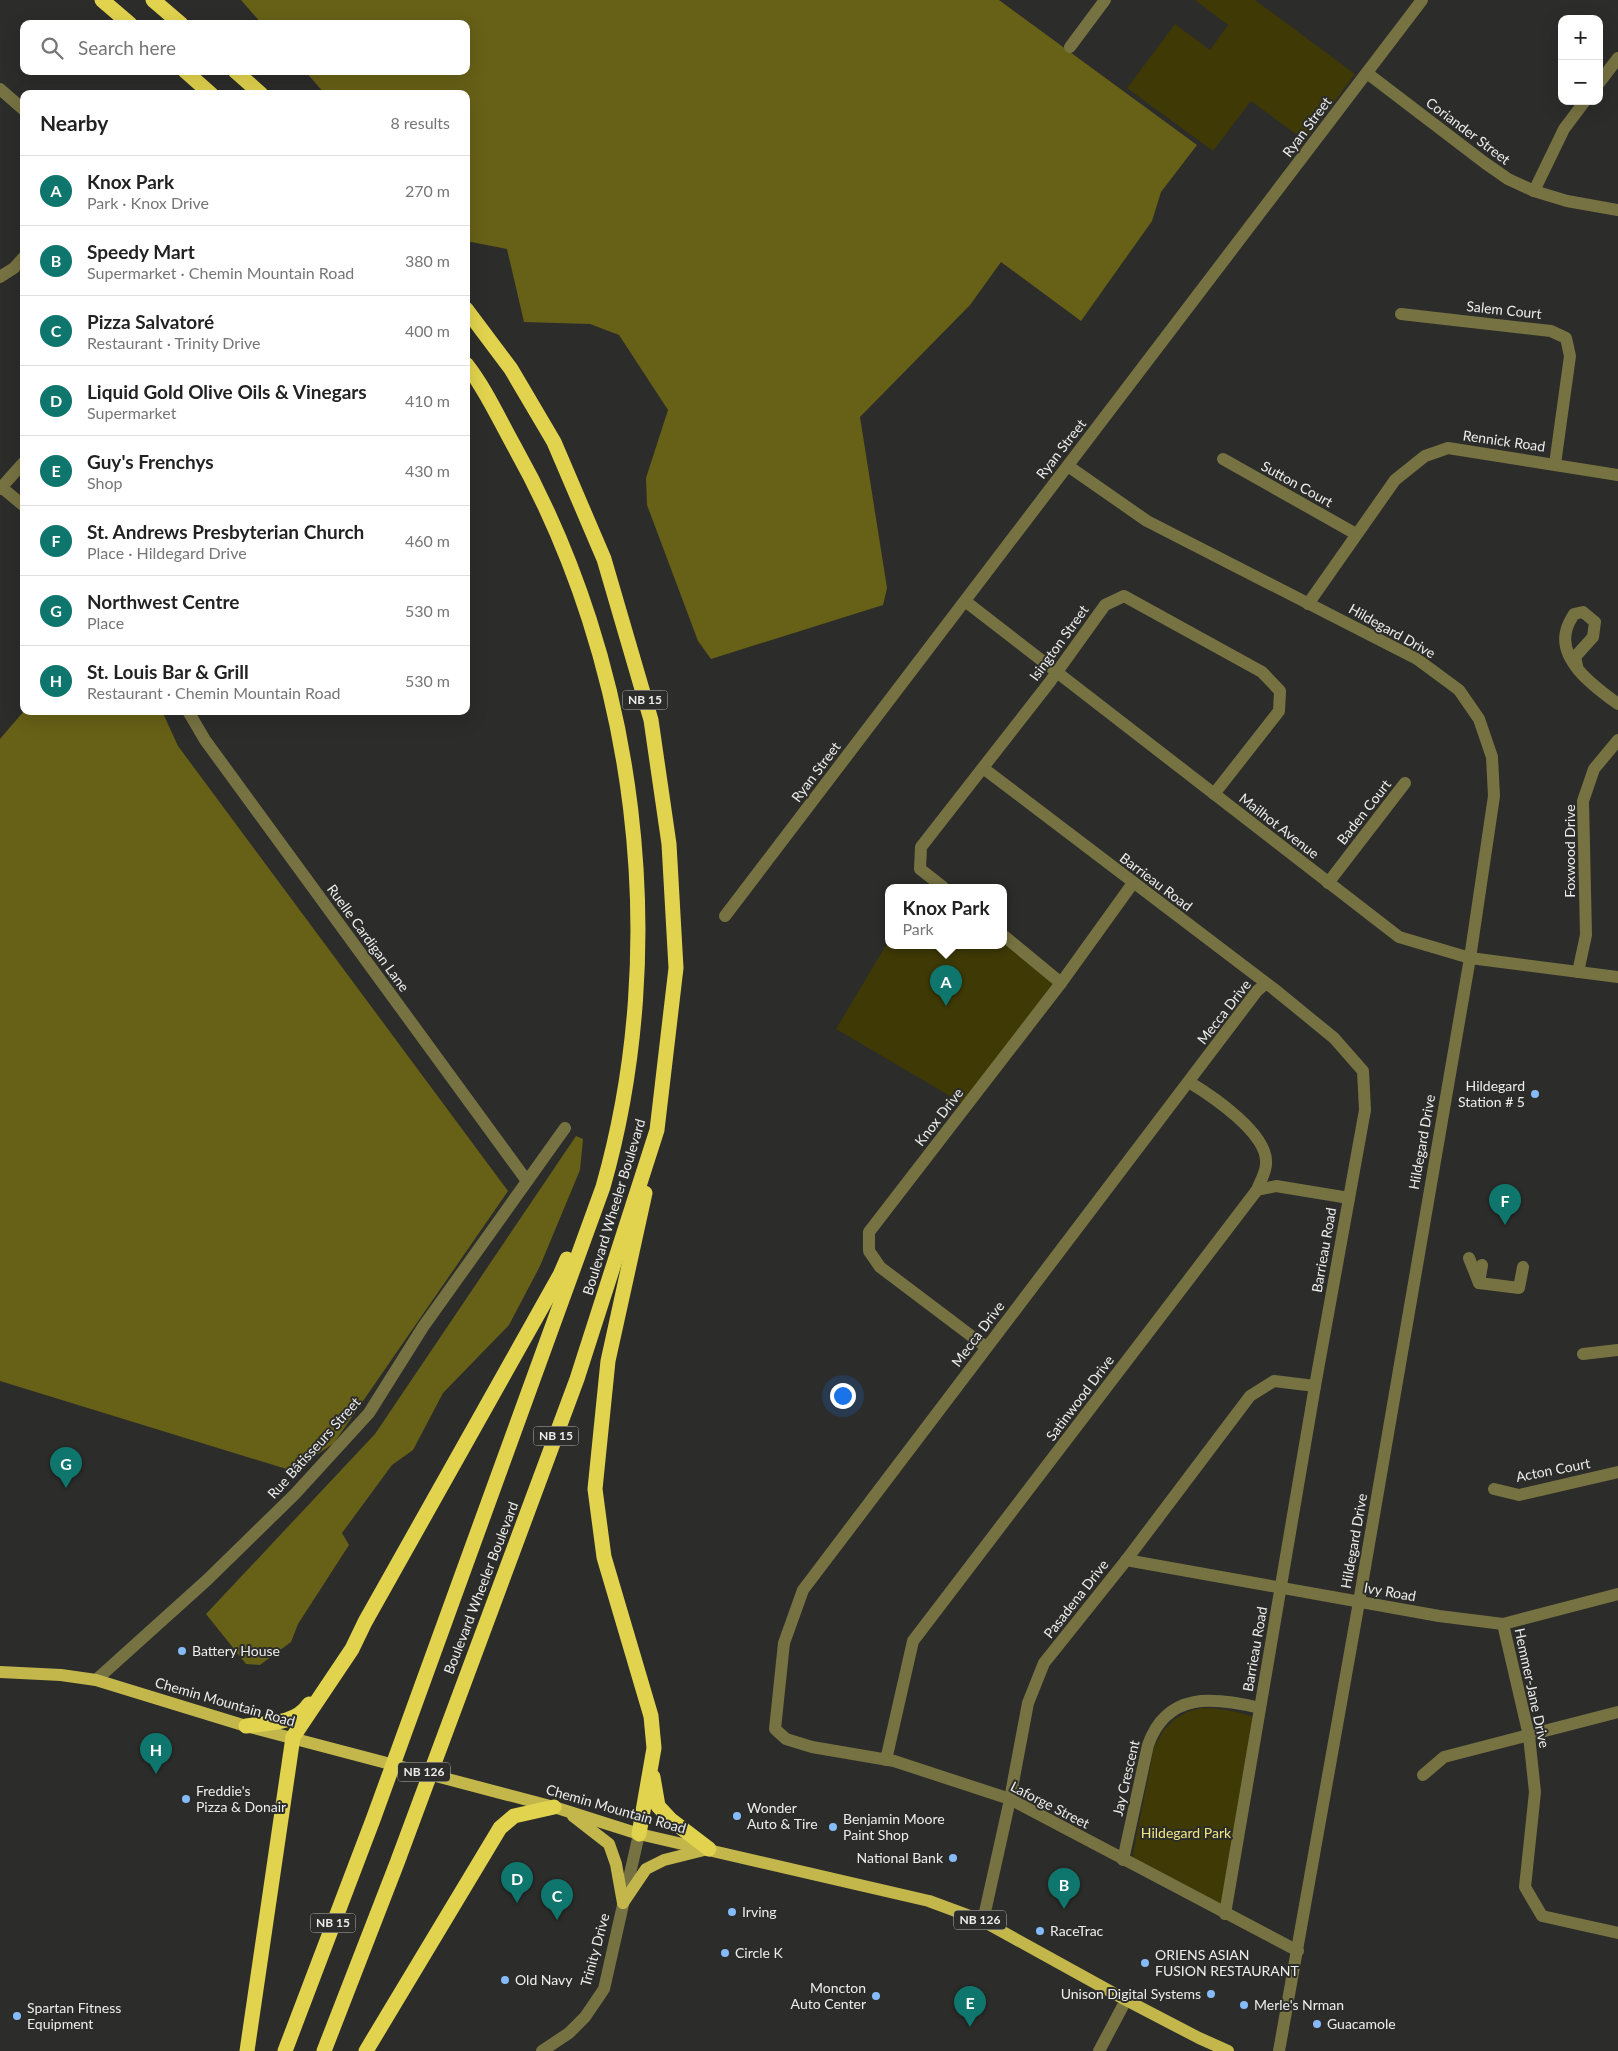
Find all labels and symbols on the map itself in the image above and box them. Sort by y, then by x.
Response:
street label: Ryan Street [1278,93,1335,160]
street label: Coriander Street [1423,93,1514,168]
street label: Salem Court [1466,297,1542,322]
street label: Ryan Street [1032,416,1089,482]
street label: Rennick Road [1462,426,1546,455]
street label: Sutton Court [1258,457,1336,510]
street label: Hildegard Drive [1346,600,1438,661]
street label: Isington Street [1025,602,1092,684]
road number: NB 15 [622,690,668,710]
street label: Ryan Street [787,738,844,805]
street label: Baden Court [1333,776,1394,848]
street label: Mailhot Avenue [1236,789,1323,862]
street label: Foxwood Drive [1561,804,1578,898]
street label: Barrieau Road [1117,849,1196,914]
street label: Ruelle Cardigan Lane [324,881,413,995]
pin: A [930,965,962,1006]
street label: Mecca Drive [1193,976,1254,1047]
place label: Hildegard Station # 5 [1458,1077,1525,1110]
street label: Knox Drive [911,1084,966,1149]
marker: Hildegard Station # 5 [1529,1088,1541,1100]
street label: Hildegard Drive [1405,1093,1438,1191]
street label: Boulevard Wheeler Boulevard [579,1117,648,1297]
pin: F [1489,1184,1521,1225]
street label: Barrieau Road [1308,1206,1339,1294]
street label: Mecca Drive [948,1298,1008,1370]
street label: Satinwood Drive [1042,1352,1117,1444]
your location [830,1383,856,1409]
street label: Rue Bâtisseurs Street [264,1393,364,1502]
road number: NB 15 [534,1426,578,1445]
pin: G [50,1447,82,1488]
street label: Acton Court [1514,1454,1592,1485]
street label: Hildegard Drive [1337,1492,1370,1590]
street label: Boulevard Wheeler Boulevard [440,1499,521,1676]
street label: Pasadena Drive [1040,1556,1112,1641]
street label: Ivy Road [1363,1579,1417,1604]
street label: Barrieau Road [1239,1605,1270,1693]
street label: Hemmer-Jane Drive [1511,1626,1554,1749]
place label: Battery House [192,1642,280,1659]
marker: Battery House [176,1645,188,1657]
street label: Chemin Mountain Road [153,1673,297,1730]
pin: H [140,1733,172,1774]
street label: Jay Crescent [1109,1738,1142,1817]
road number: NB 126 [398,1762,450,1781]
street label: Laforge Street [1008,1777,1093,1832]
street label: Chemin Mountain Road [544,1780,688,1837]
place label: Freddie's Pizza & Donair [196,1782,286,1815]
marker: Freddie's Pizza & Donair [180,1793,192,1805]
place label: Wonder Auto & Tire [747,1799,818,1832]
marker: Wonder Auto & Tire [731,1810,743,1822]
place label: Benjamin Moore Paint Shop [843,1810,945,1843]
marker: Benjamin Moore Paint Shop [827,1821,839,1833]
park label: Hildegard Park [1141,1824,1232,1841]
place label: National Bank [857,1849,944,1866]
marker: National Bank [947,1852,959,1864]
pin: D [501,1862,533,1903]
pin: B [1048,1868,1080,1909]
pin: C [541,1879,573,1920]
place label: Irving [742,1903,777,1920]
marker: Irving [726,1906,738,1918]
road number: NB 126 [954,1910,1006,1930]
street label: Trinity Drive [577,1911,612,1988]
road number: NB 15 [310,1914,356,1932]
place label: RaceTrac [1050,1922,1104,1939]
marker: RaceTrac [1034,1925,1046,1937]
place label: Circle K [735,1944,783,1961]
place label: ORIENS ASIAN FUSION RESTAURANT [1155,1946,1299,1979]
marker: Circle K [719,1947,731,1959]
marker: ORIENS ASIAN FUSION RESTAURANT [1139,1957,1151,1969]
place label: Old Navy [515,1971,573,1988]
marker: Old Navy [499,1974,511,1986]
place label: Moncton Auto Center [791,1979,866,2012]
place label: Unison Digital Systems [1061,1985,1201,2002]
pin: E [954,1986,986,2027]
marker: Unison Digital Systems [1205,1988,1217,2000]
marker: Moncton Auto Center [870,1990,882,2002]
place label: Merle's Nrman [1254,1996,1344,2013]
place label: Spartan Fitness Equipment [27,1999,121,2032]
marker: Merle's Nrman [1238,1999,1250,2011]
marker: Spartan Fitness Equipment [11,2010,23,2022]
place label: Guacamole [1327,2015,1396,2032]
marker: Guacamole [1311,2018,1323,2030]

